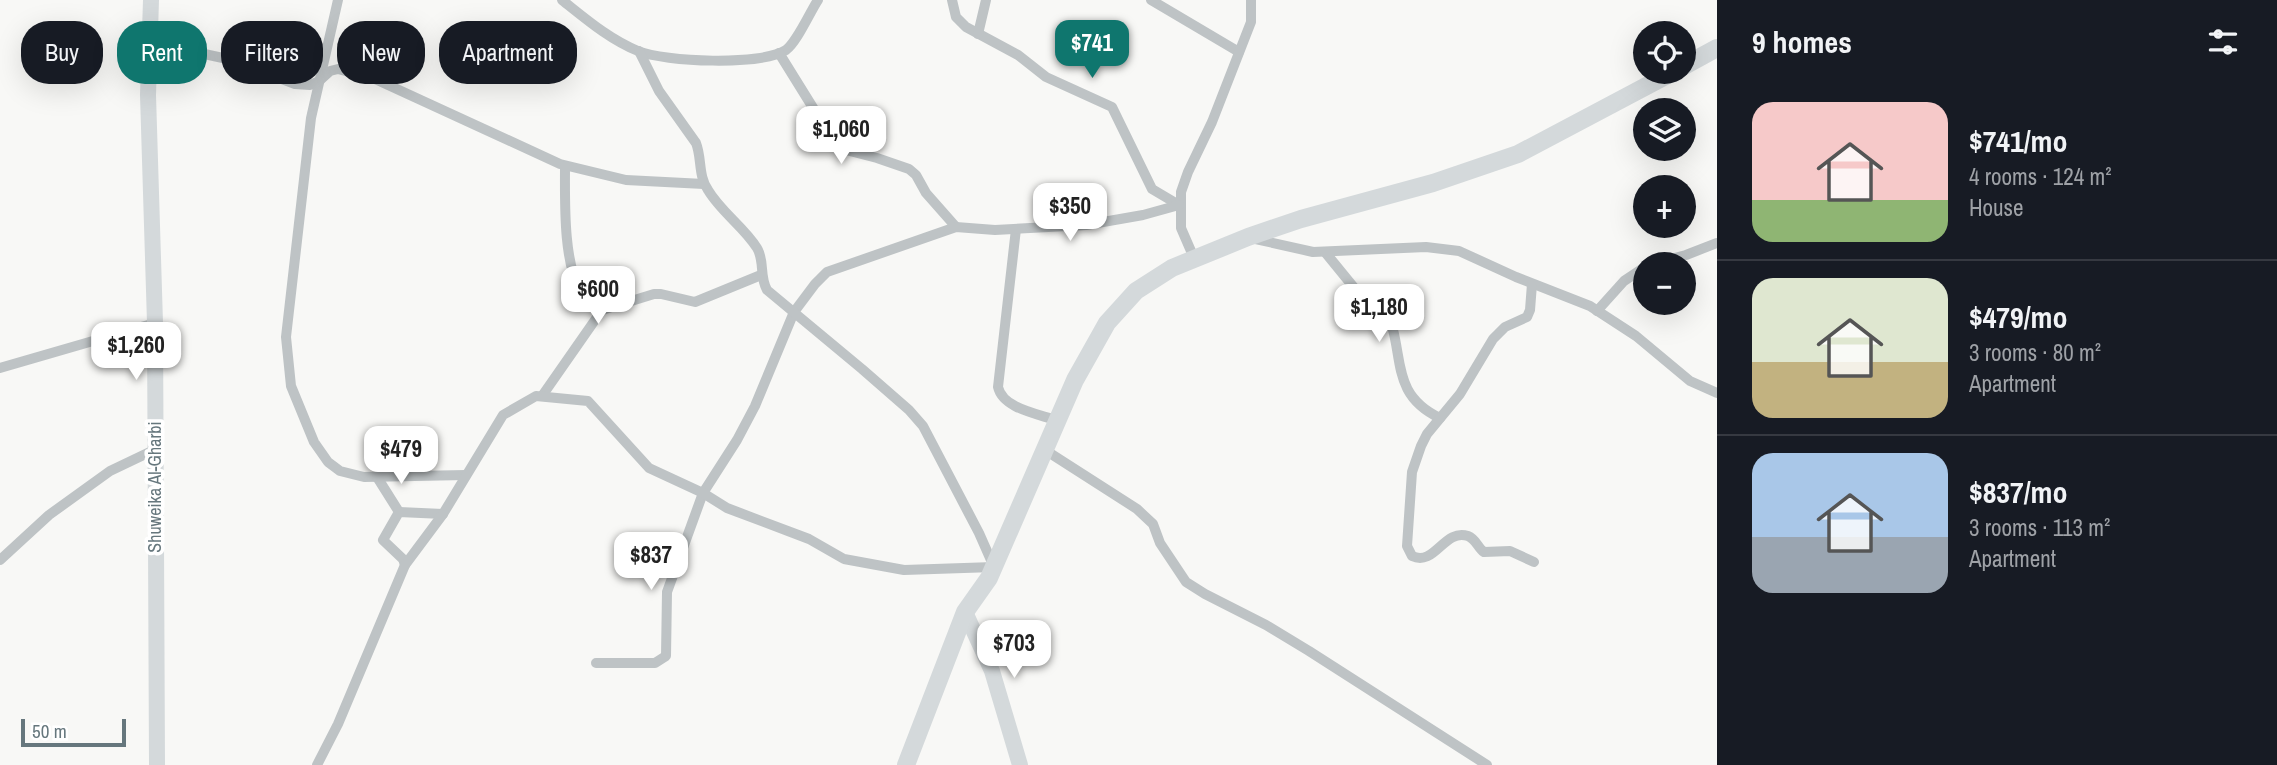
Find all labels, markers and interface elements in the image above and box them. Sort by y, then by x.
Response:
pin: $741 [1051,20,1133,80]
chip: Buy [21,21,103,84]
chip: Rent [117,21,207,84]
chip: Filters [221,21,323,84]
chip: New [337,21,425,84]
chip: Apartment [439,21,577,84]
map controls [1633,21,1696,315]
button: locate [1633,21,1696,84]
text: 9 homes [1752,22,1852,62]
icon: filters [2204,23,2242,61]
text: $741 [1071,27,1113,58]
button: layers [1633,98,1696,161]
pin: $1,060 [784,106,898,166]
text: $1,060 [812,113,870,144]
text: $741/mo [1969,121,2067,161]
icon: home [1808,130,1892,214]
text: 4 rooms · 124 m² [1969,161,2112,192]
button: + [1633,175,1696,238]
pin: $350 [1029,184,1111,243]
text: $350 [1049,190,1091,221]
text: House [1969,192,2024,223]
button: − [1633,252,1696,315]
pin: $600 [557,266,639,326]
text: $600 [577,273,619,304]
pin: $1,180 [1322,284,1436,344]
text: $1,180 [1350,291,1408,322]
text: $479/mo [1969,297,2067,337]
icon: home [1808,306,1892,390]
pin: $1,260 [79,322,193,382]
text: $1,260 [107,329,165,360]
text: 3 rooms · 80 m² [1969,337,2101,368]
text: Apartment [1969,368,2056,399]
street label: Shuweika Al-Gharbi [142,421,167,553]
pin: $479 [360,426,442,486]
text: $479 [380,433,422,464]
text: $837/mo [1969,472,2067,512]
icon: home [1808,481,1892,565]
text: 3 rooms · 113 m² [1969,512,2110,543]
pin: $837 [610,532,692,592]
text: $837 [630,539,672,570]
text: Apartment [1969,543,2056,574]
pin: $703 [973,620,1055,680]
text: $703 [993,627,1035,658]
scale bar [21,716,126,748]
text: 50 m [32,718,67,744]

